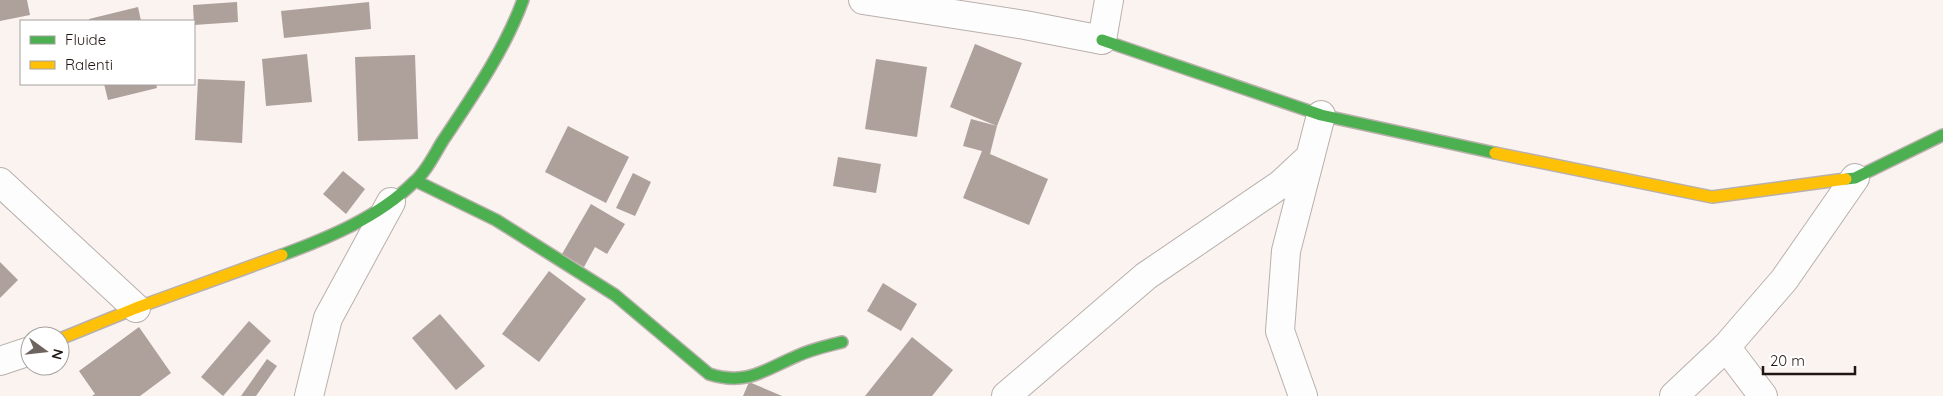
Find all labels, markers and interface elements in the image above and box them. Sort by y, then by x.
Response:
legend [20,20,195,85]
text: Fluide [65,30,106,49]
text: Ralenti [65,55,113,74]
north arrow [20,326,70,376]
scale bar [1763,344,1856,376]
text: N [48,347,68,362]
text: 20 m [1770,351,1805,370]

